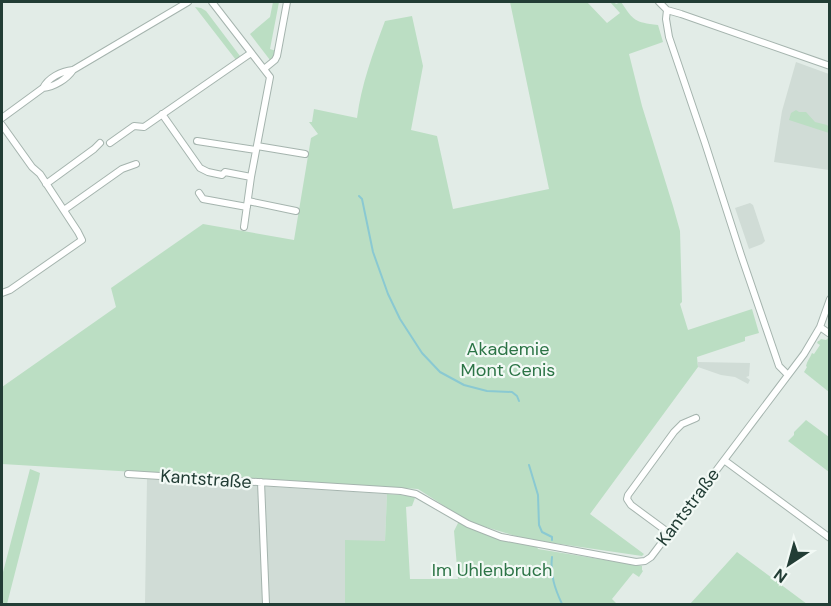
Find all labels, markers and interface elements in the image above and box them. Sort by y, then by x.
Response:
park label: Akademie Mont Cenis [461,337,555,382]
street label: Kantstraße [651,463,725,551]
street label: Kantstraße [160,464,252,494]
north arrow [759,534,819,594]
park label: Im Uhlenbruch [432,558,552,582]
text: N [770,564,791,588]

